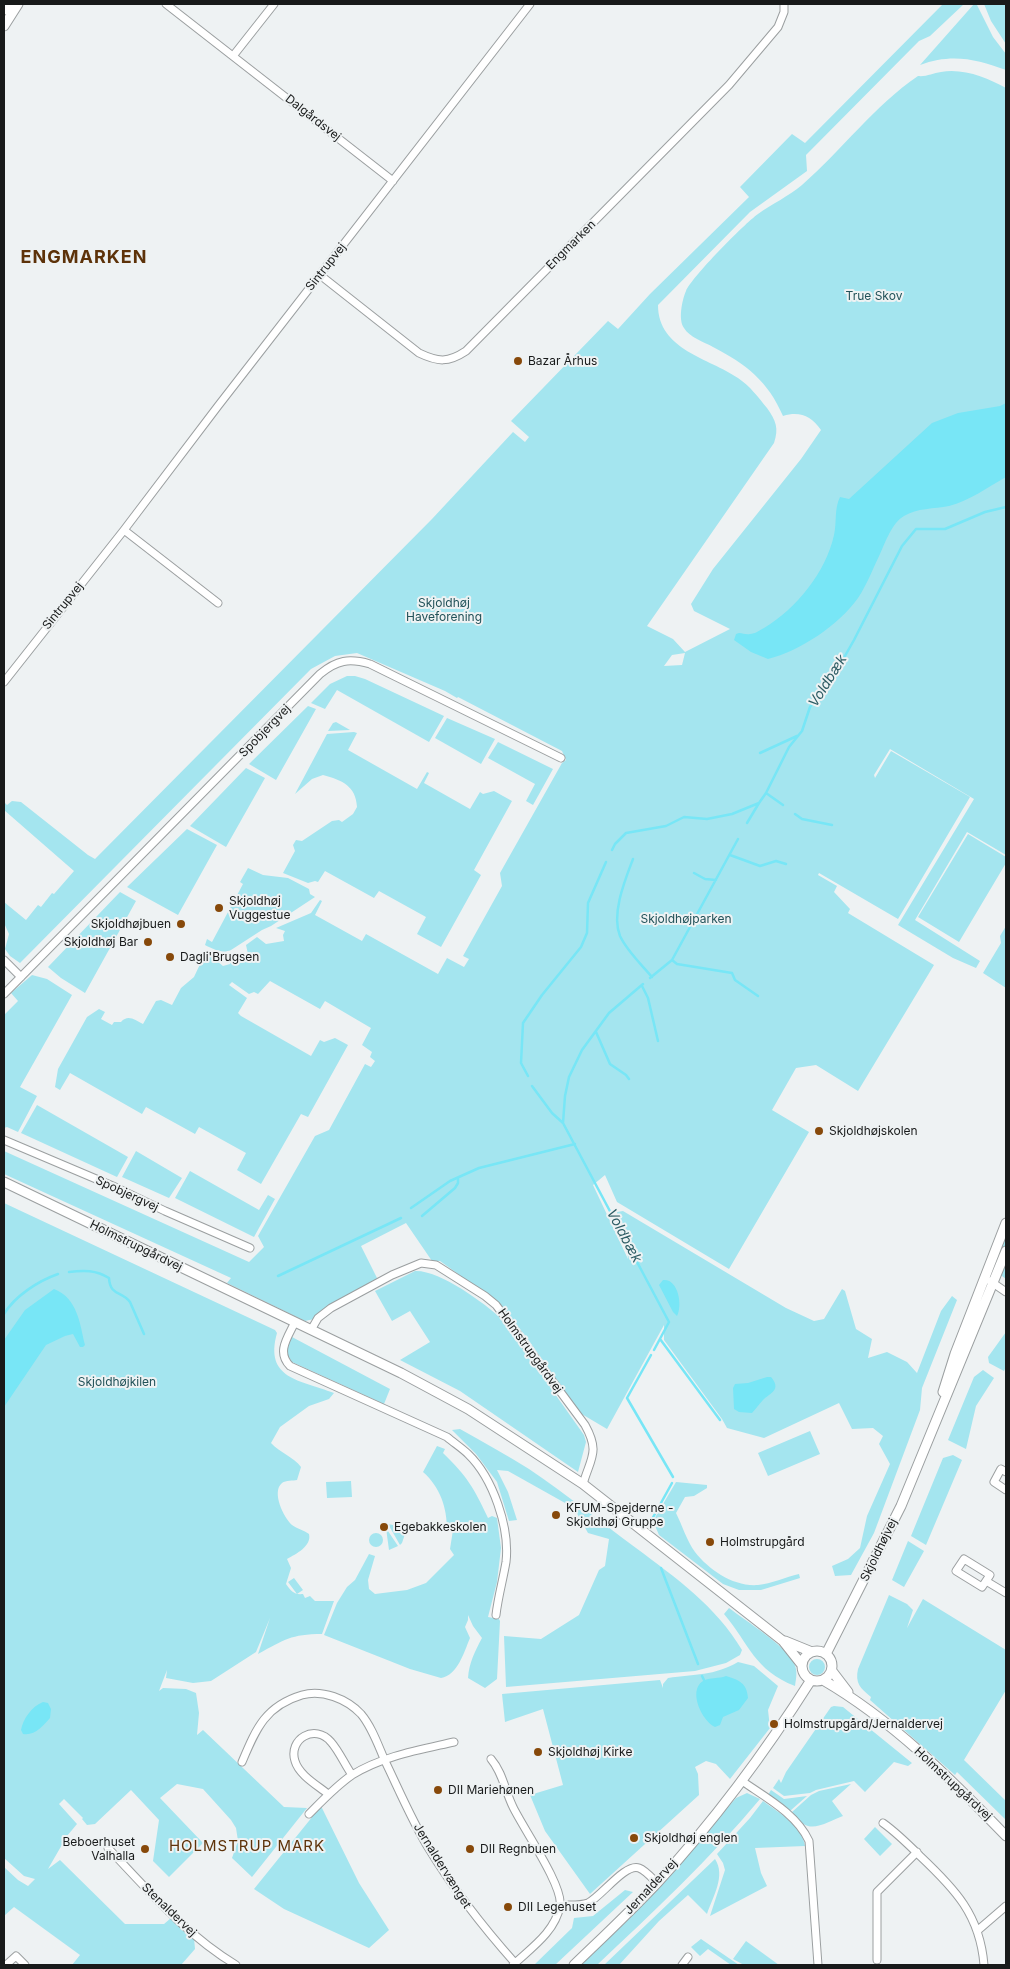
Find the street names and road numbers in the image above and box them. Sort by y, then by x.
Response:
street label: Dalgårdsvej [282,92,344,144]
street label: Engmarken [543,217,599,273]
street label: Sintrupvej [303,240,349,294]
street label: Sintrupvej [40,579,86,633]
street label: Spobjergvej [236,702,294,760]
street label: Spobjergvej [93,1173,161,1215]
street label: Holmstrupgårdvej [87,1217,185,1275]
street label: Holmstrupgårdvej [494,1306,566,1396]
street label: Skjoldhøjvej [858,1516,900,1584]
street label: Holmstrupgårdvej [911,1744,995,1824]
street label: Jernaldervænget [410,1821,474,1911]
street label: Jernaldervej [622,1856,680,1918]
street label: Stenaldervej [139,1880,199,1940]

